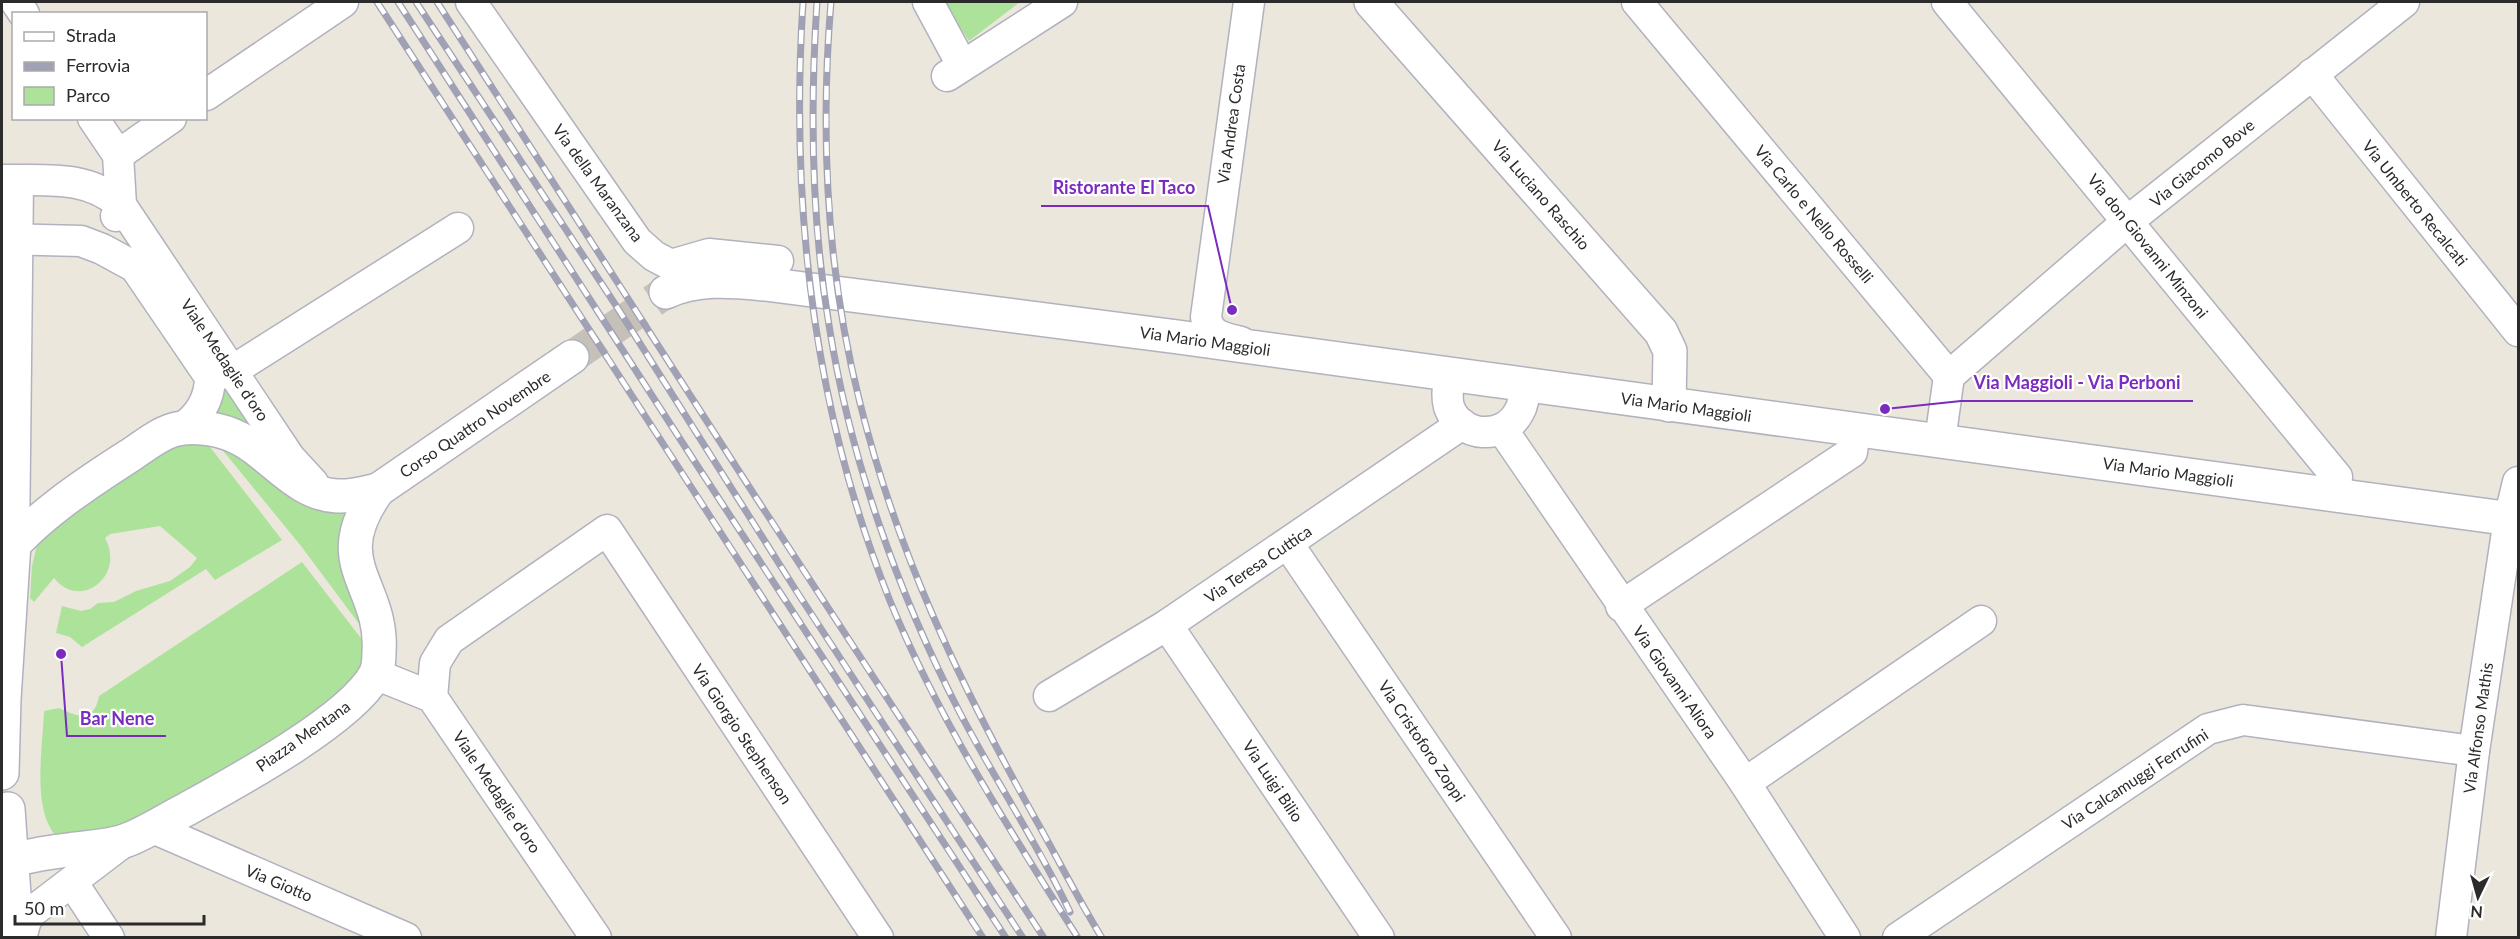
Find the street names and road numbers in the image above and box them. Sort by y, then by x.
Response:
street label: Via Andrea Costa [1213,63,1248,185]
street label: Via Giacomo Bove [2146,115,2258,210]
street label: Via della Maranzana [549,120,648,245]
street label: Via Luciano Raschio [1489,136,1594,253]
street label: Via Umberto Recalcati [2359,136,2472,269]
street label: Via Carlo e Nello Rosselli [1751,141,1878,286]
street label: Via don Giovanni Minzoni [2084,170,2213,322]
street label: Viale Medaglie d'oro [178,295,273,424]
street label: Via Mario Maggioli [1138,322,1272,359]
street label: Corso Quattro Novembre [396,366,554,481]
street label: Via Mario Maggioli [1619,388,1753,425]
street label: Via Mario Maggioli [2101,453,2235,490]
street label: Via Teresa Cuttica [1201,521,1315,606]
street label: Via Giovanni Aliora [1629,622,1721,742]
street label: Via Giorgio Stephenson [688,660,796,807]
street label: Via Alfonso Mathis [2459,661,2496,795]
street label: Via Cristoforo Zoppi [1375,677,1470,805]
street label: Piazza Mentana [252,696,353,775]
street label: Via Calcamuggi Ferrufini [2058,724,2211,833]
street label: Viale Medaglie d'oro [450,727,545,856]
street label: Via Luigi Bilio [1239,736,1308,825]
street label: Via Giotto [243,860,316,905]

